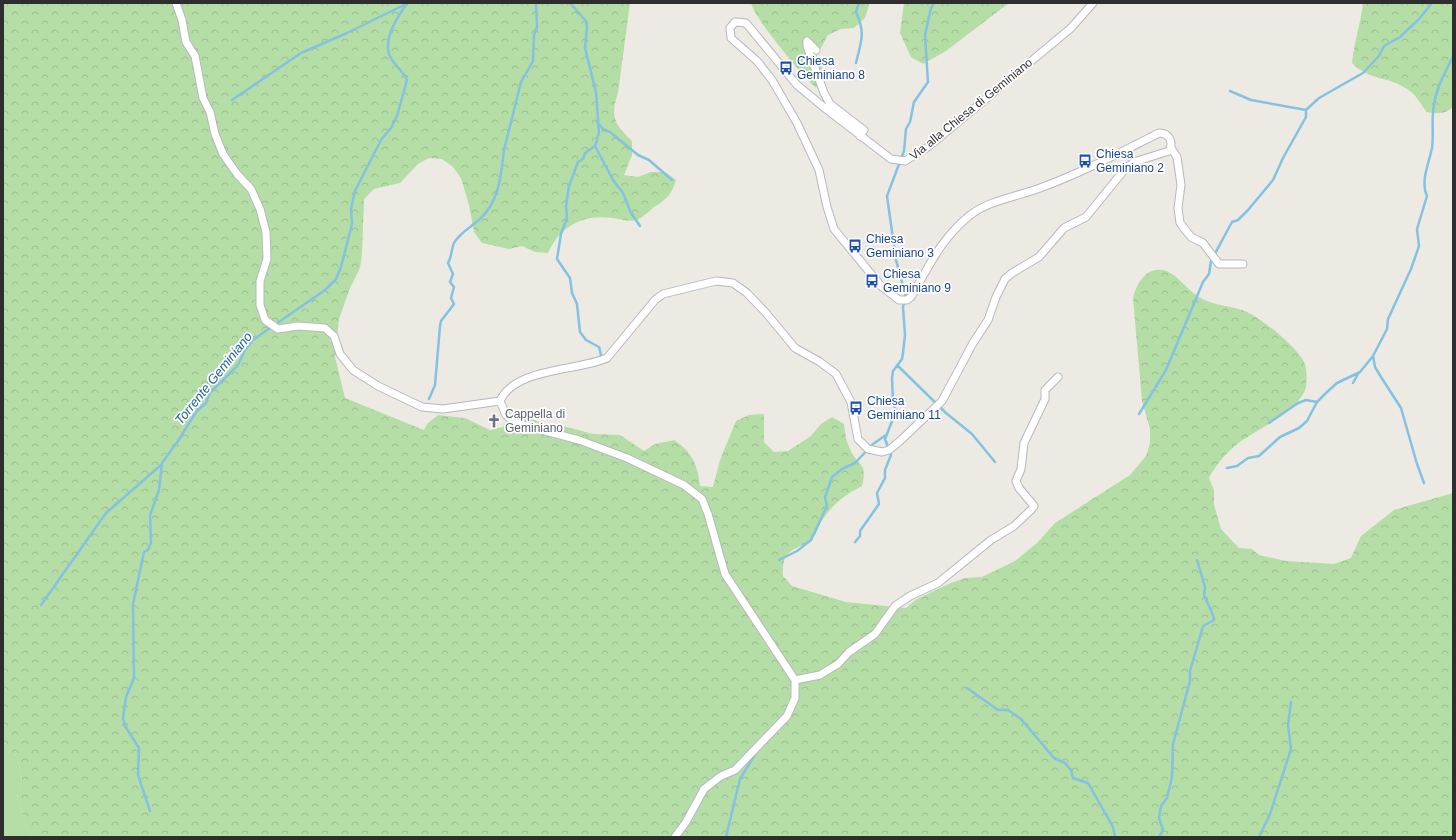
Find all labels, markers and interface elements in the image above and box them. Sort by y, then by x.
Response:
place label: Chiesa Geminiano 8 [797,54,865,82]
street label: Via alla Chiesa di Geminiano [907,55,1035,163]
bus stop icon: Chiesa Geminiano 8 [778,60,794,76]
place label: Chiesa Geminiano 2 [1096,147,1164,175]
bus stop icon: Chiesa Geminiano 2 [1077,153,1093,169]
place label: Chiesa Geminiano 3 [866,232,934,260]
bus stop icon: Chiesa Geminiano 3 [847,238,863,254]
place label: Chiesa Geminiano 9 [883,267,951,295]
bus stop icon: Chiesa Geminiano 9 [864,273,880,289]
water label: Torrente Geminiano [172,329,255,427]
place label: Chiesa Geminiano 11 [867,394,941,422]
bus stop icon: Chiesa Geminiano 11 [848,400,864,416]
place label: Cappella di Geminiano [505,407,565,435]
church icon: Cappella di Geminiano [486,413,502,429]

